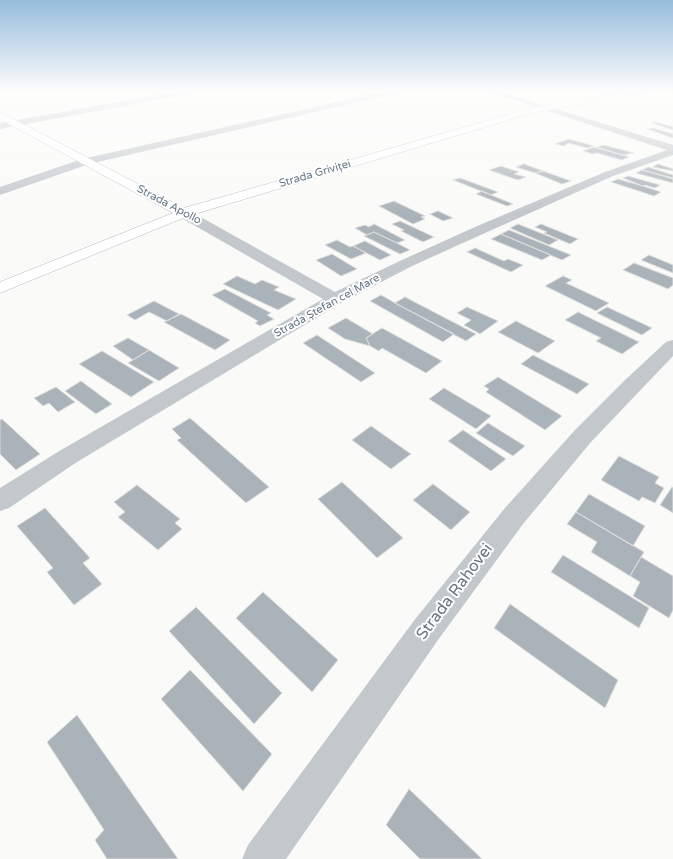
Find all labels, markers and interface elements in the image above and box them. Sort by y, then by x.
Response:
street label: Strada Griviței [278,157,352,191]
street label: Strada Apollo [135,182,203,228]
street label: Strada Ștefan cel Mare [272,272,382,340]
street label: Strada Rahovei [413,540,497,644]

